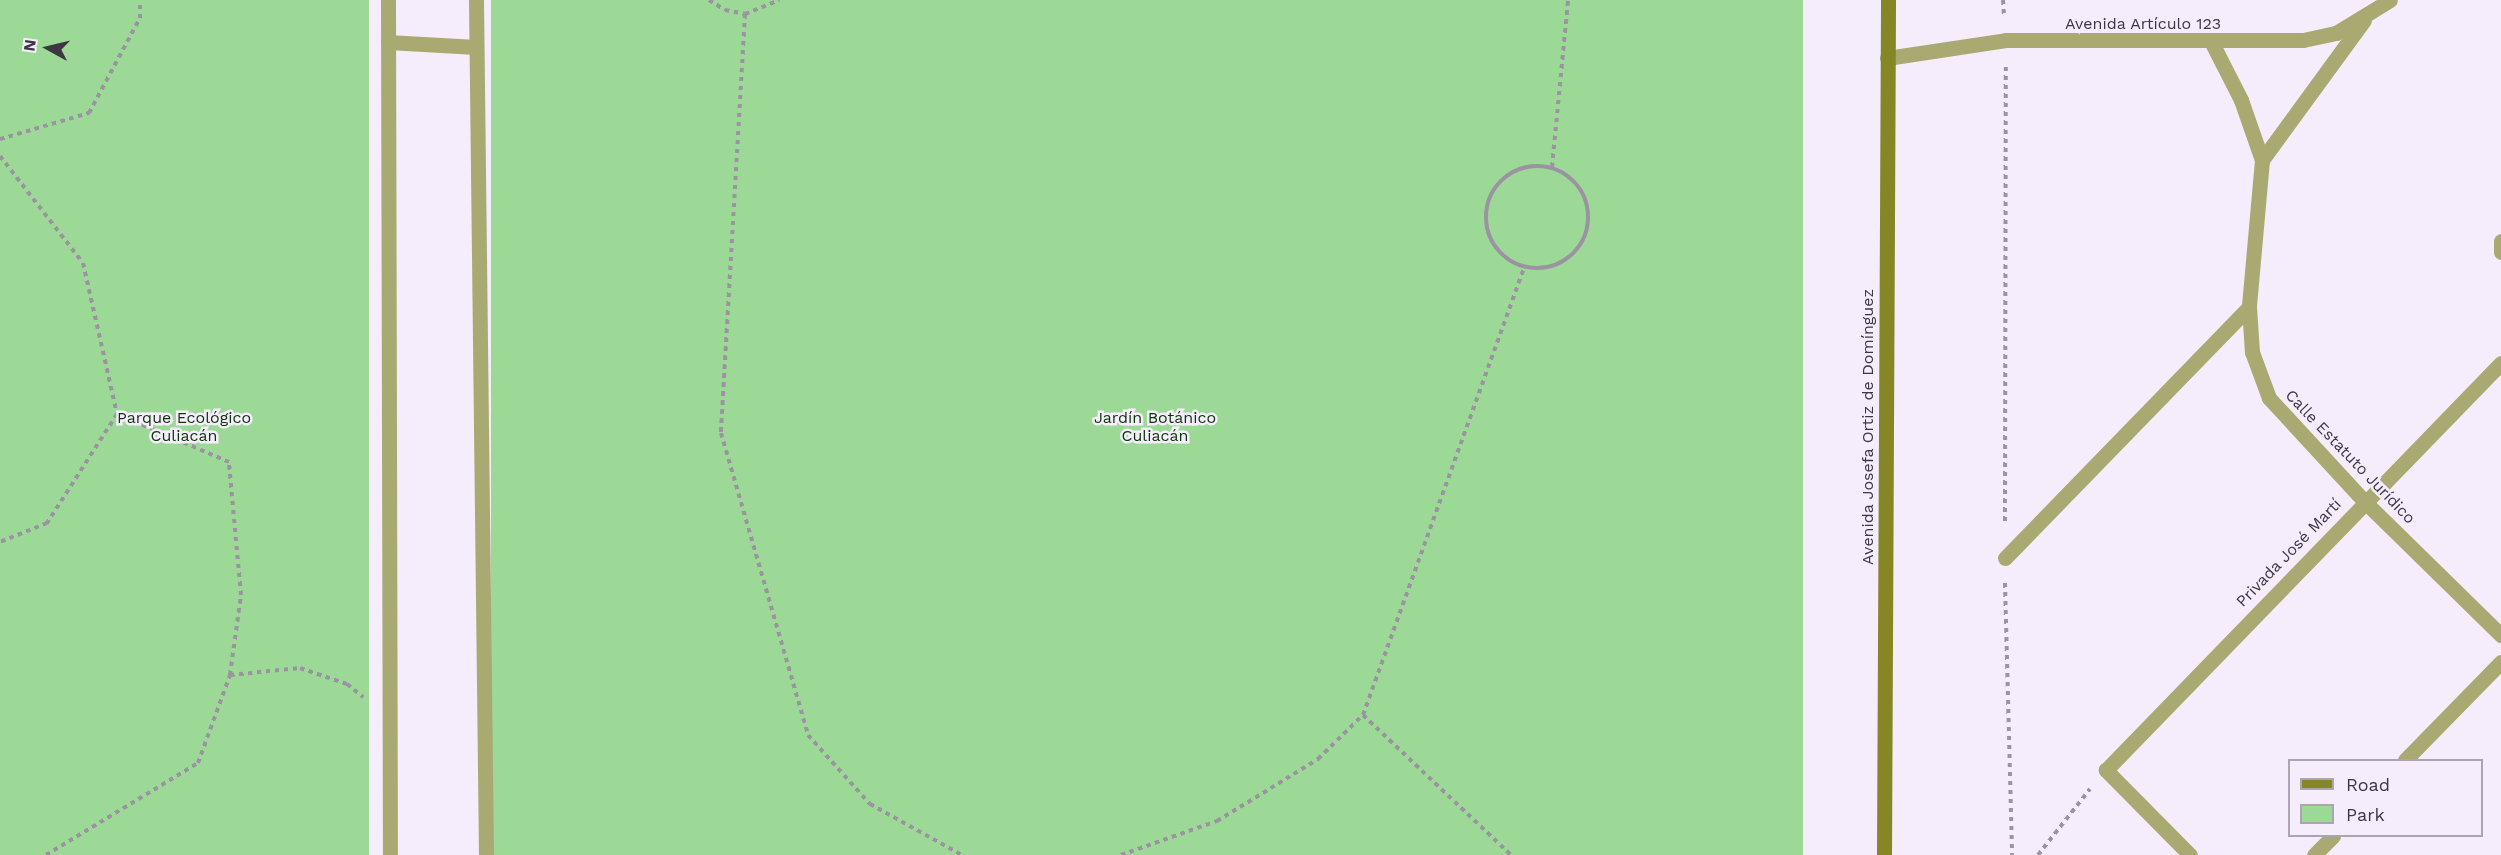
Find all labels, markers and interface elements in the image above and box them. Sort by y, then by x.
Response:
street label: Avenida Artículo 123 [2064,14,2222,34]
north arrow [18,18,78,78]
text: N [19,38,40,53]
street label: Avenida Josefa Ortiz de Domínguez [1858,288,1878,566]
street label: Calle Estatuto Jurídico [2281,386,2419,528]
park label: Parque Ecológico Culiacán [117,408,251,446]
park label: Jardín Botánico Culiacán [1094,408,1216,446]
street label: Privada José Martí [2232,495,2346,611]
legend [2288,759,2483,837]
text: Road [2346,774,2390,795]
text: Park [2346,804,2385,825]

